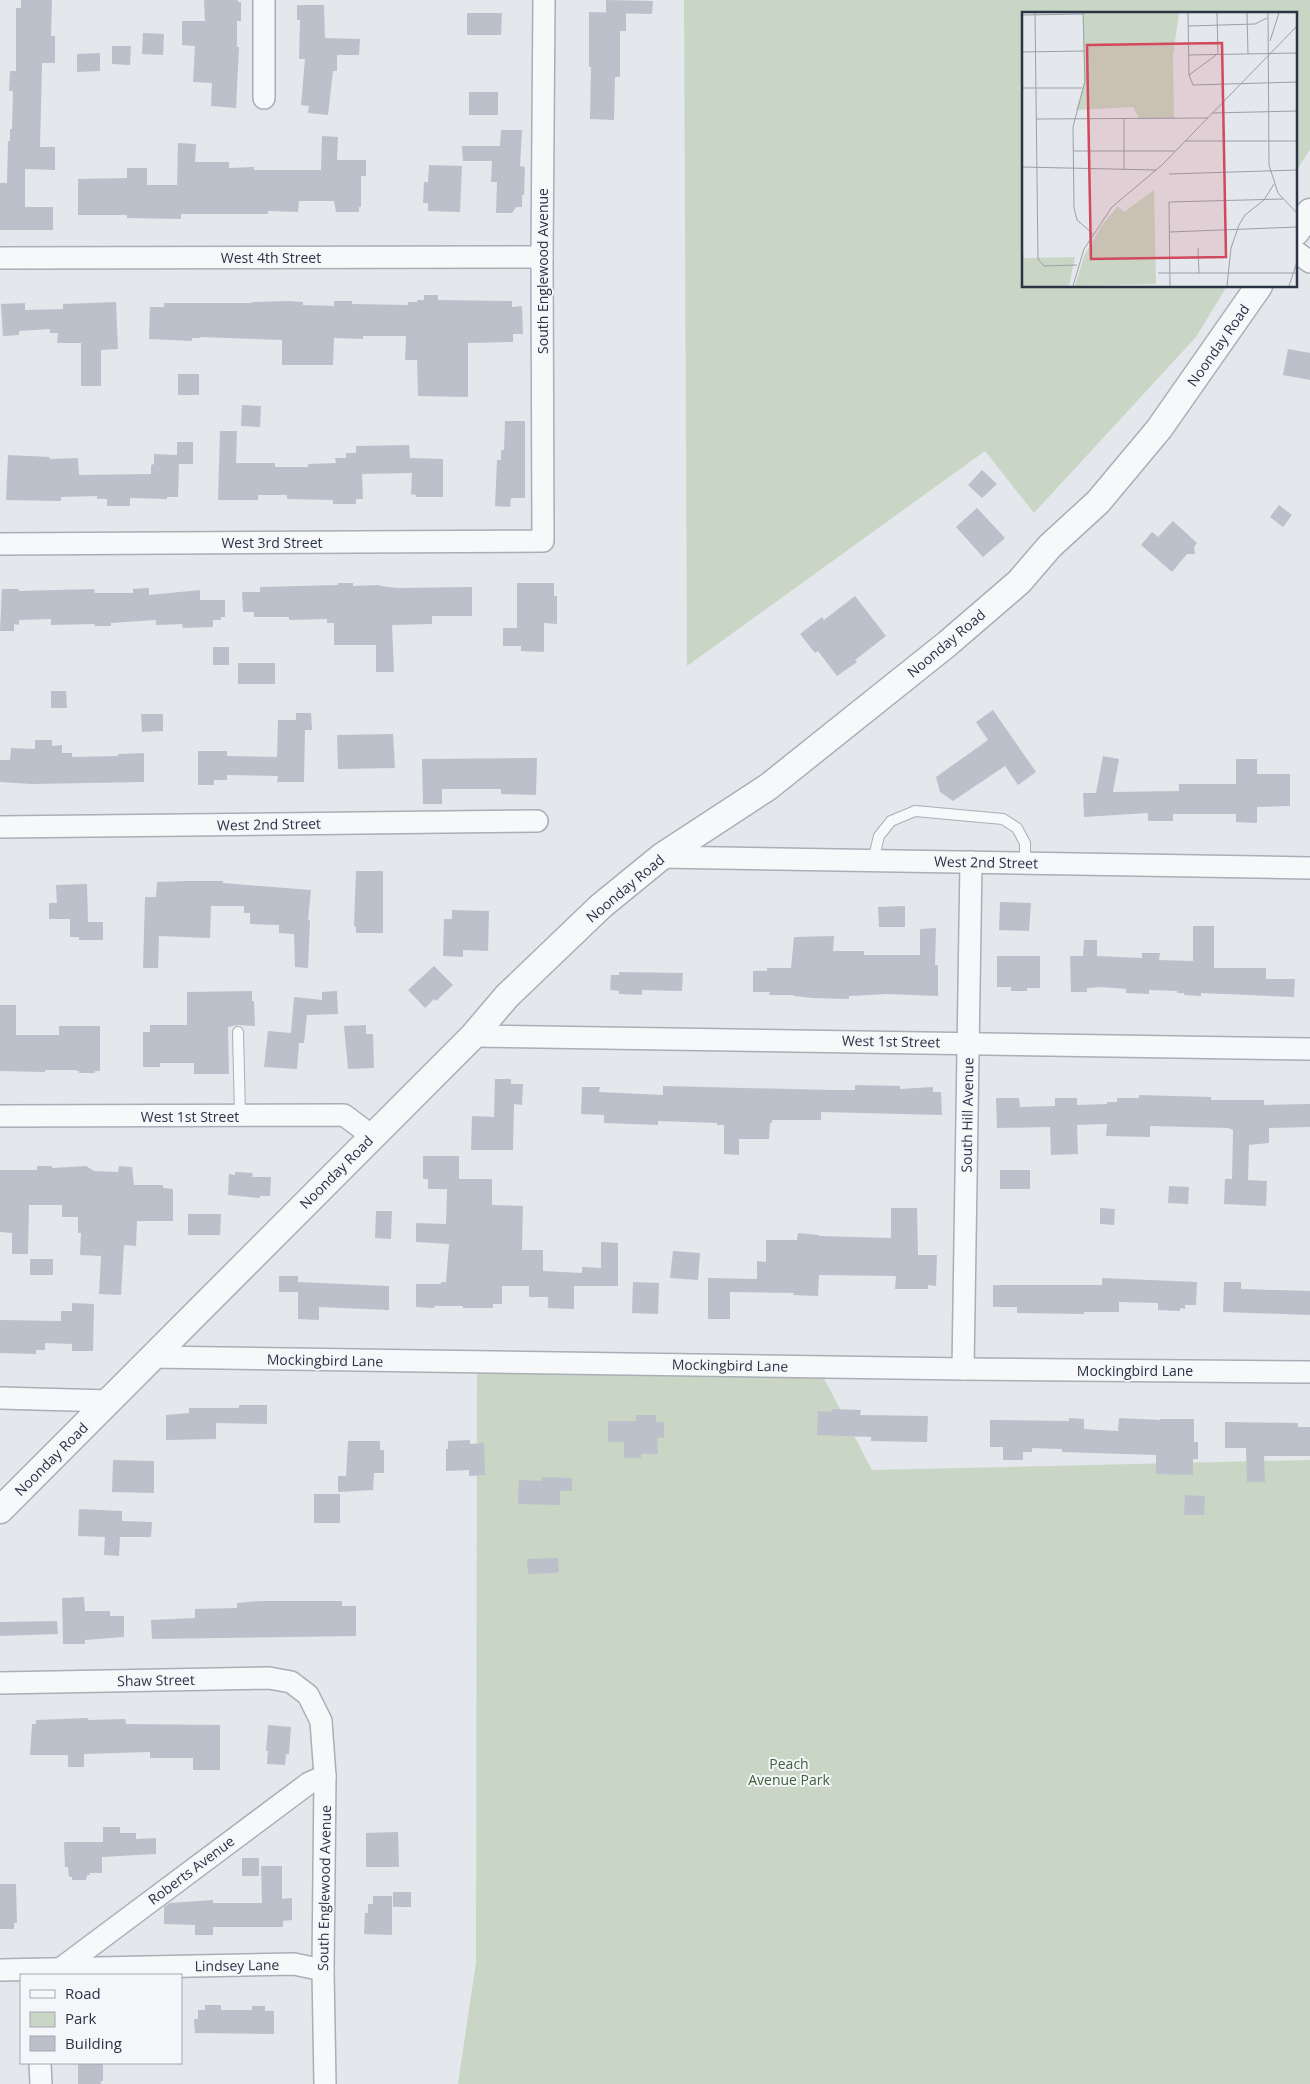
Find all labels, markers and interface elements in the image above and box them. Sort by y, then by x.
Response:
inset map [1022,12,1298,288]
street label: South Englewood Avenue [533,188,552,354]
street label: West 4th Street [221,248,321,267]
street label: Noonday Road [1183,300,1253,390]
street label: West 3rd Street [221,533,323,552]
street label: Noonday Road [903,605,989,681]
street label: West 2nd Street [217,814,321,834]
street label: Noonday Road [582,850,668,926]
street label: West 2nd Street [934,852,1038,872]
street label: West 1st Street [842,1031,940,1051]
street label: South Hill Avenue [956,1057,978,1173]
street label: West 1st Street [141,1107,239,1126]
street label: Noonday Road [295,1131,377,1213]
street label: Mockingbird Lane [267,1349,383,1371]
street label: Mockingbird Lane [672,1354,788,1376]
street label: Mockingbird Lane [1077,1361,1193,1380]
street label: Noonday Road [10,1418,92,1500]
street label: Shaw Street [117,1670,195,1690]
park label: Peach Avenue Park [748,1754,830,1789]
street label: South Englewood Avenue [313,1805,335,1971]
street label: Roberts Avenue [144,1831,238,1909]
street label: Lindsey Lane [194,1955,280,1975]
legend [20,1974,182,2064]
text: Road [65,1983,101,2003]
text: Park [65,2008,96,2028]
text: Building [65,2033,122,2053]

